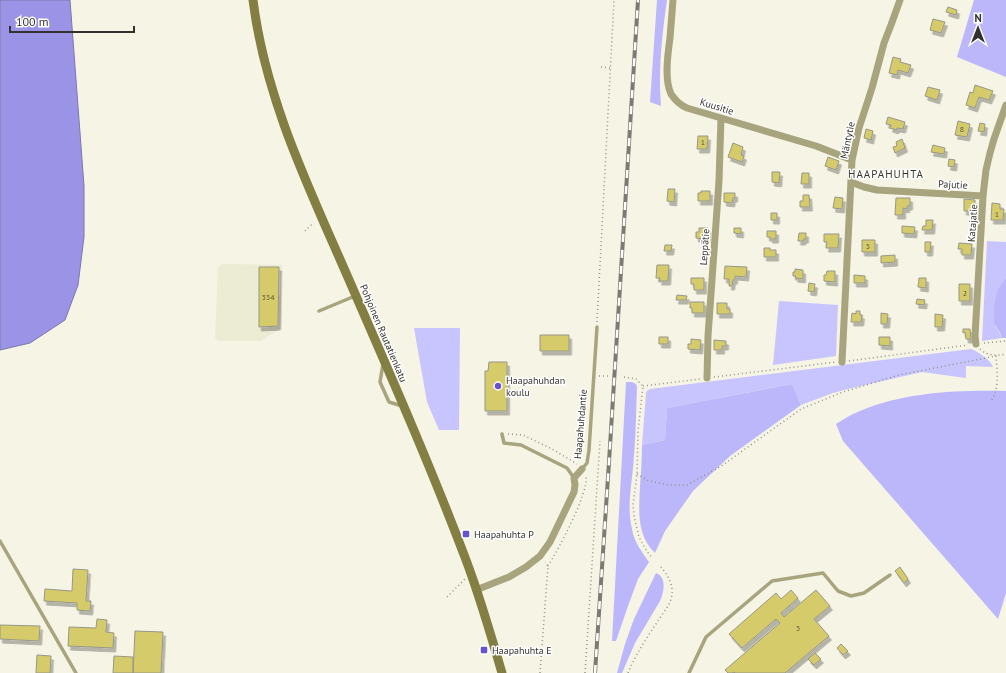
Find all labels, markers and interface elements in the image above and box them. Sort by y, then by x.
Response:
scale bar [10,8,134,34]
north arrow [958,8,998,48]
text: N [974,11,982,25]
text: 100 m [16,14,49,29]
street label: Kuusitie [698,95,735,118]
street label: Mäntytie [837,120,858,160]
house number: 8 [960,124,964,134]
house number: 1 [701,137,705,147]
district label: HAAPAHUHTA [848,167,924,181]
street label: Pajutie [938,177,968,192]
street label: Katajatie [965,204,980,242]
house number: 1 [995,209,999,219]
street label: Leppätie [697,228,712,266]
house number: 5 [866,241,870,251]
street label: Pohjoinen Rautatienkatu [357,282,410,384]
house number: 2 [963,288,967,298]
house number: 334 [261,292,275,302]
place label: Haapahuhdan koulu [506,374,565,399]
marker: Haapahuhdan koulu [493,381,503,391]
street label: Haapahuhdantie [571,388,590,460]
place label: Haapahuhta P [474,528,534,541]
marker: Haapahuhta P [461,529,471,539]
house number: 3 [796,623,800,633]
place label: Haapahuhta E [492,644,552,657]
marker: Haapahuhta E [479,645,489,655]

